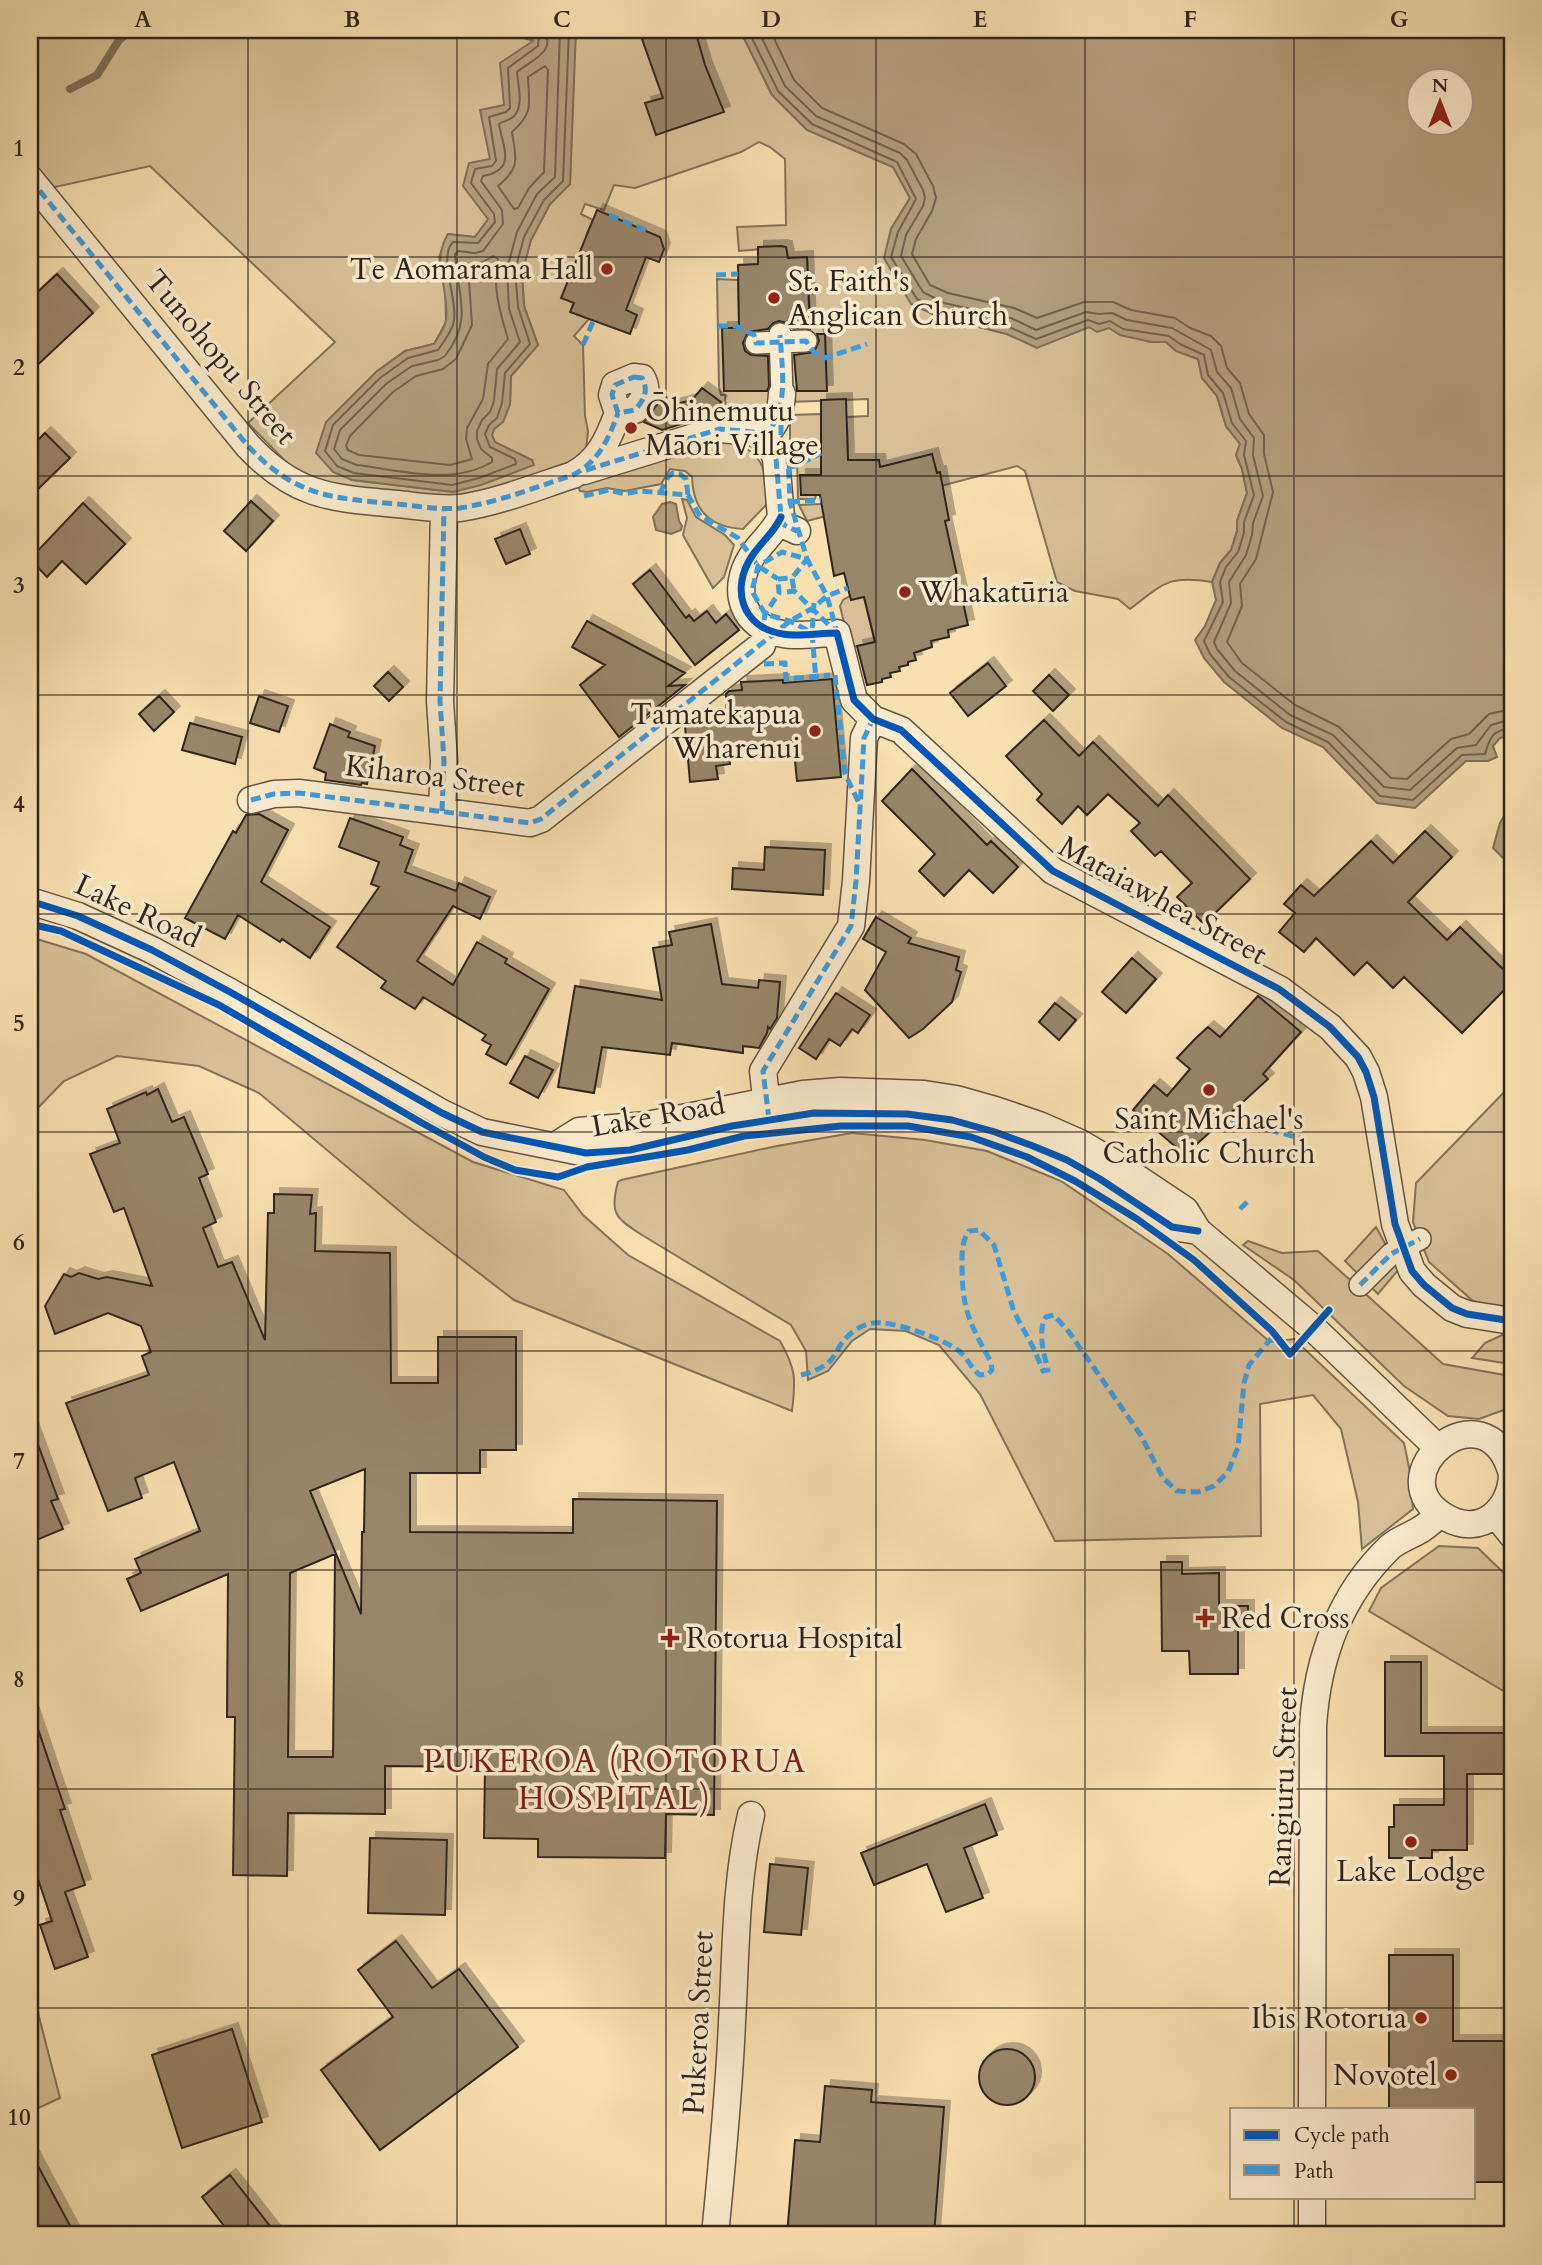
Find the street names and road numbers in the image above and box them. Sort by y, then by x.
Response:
street label: Tunohopu Street [135,261,306,454]
street label: Kiharoa Street [343,745,528,808]
street label: Mataiawhea Street [1051,826,1275,975]
street label: Lake Road [68,864,208,959]
street label: Lake Road [588,1084,728,1147]
street label: Rangiuru Street [1260,1686,1307,1888]
street label: Pukeroa Street [673,1929,724,2116]

